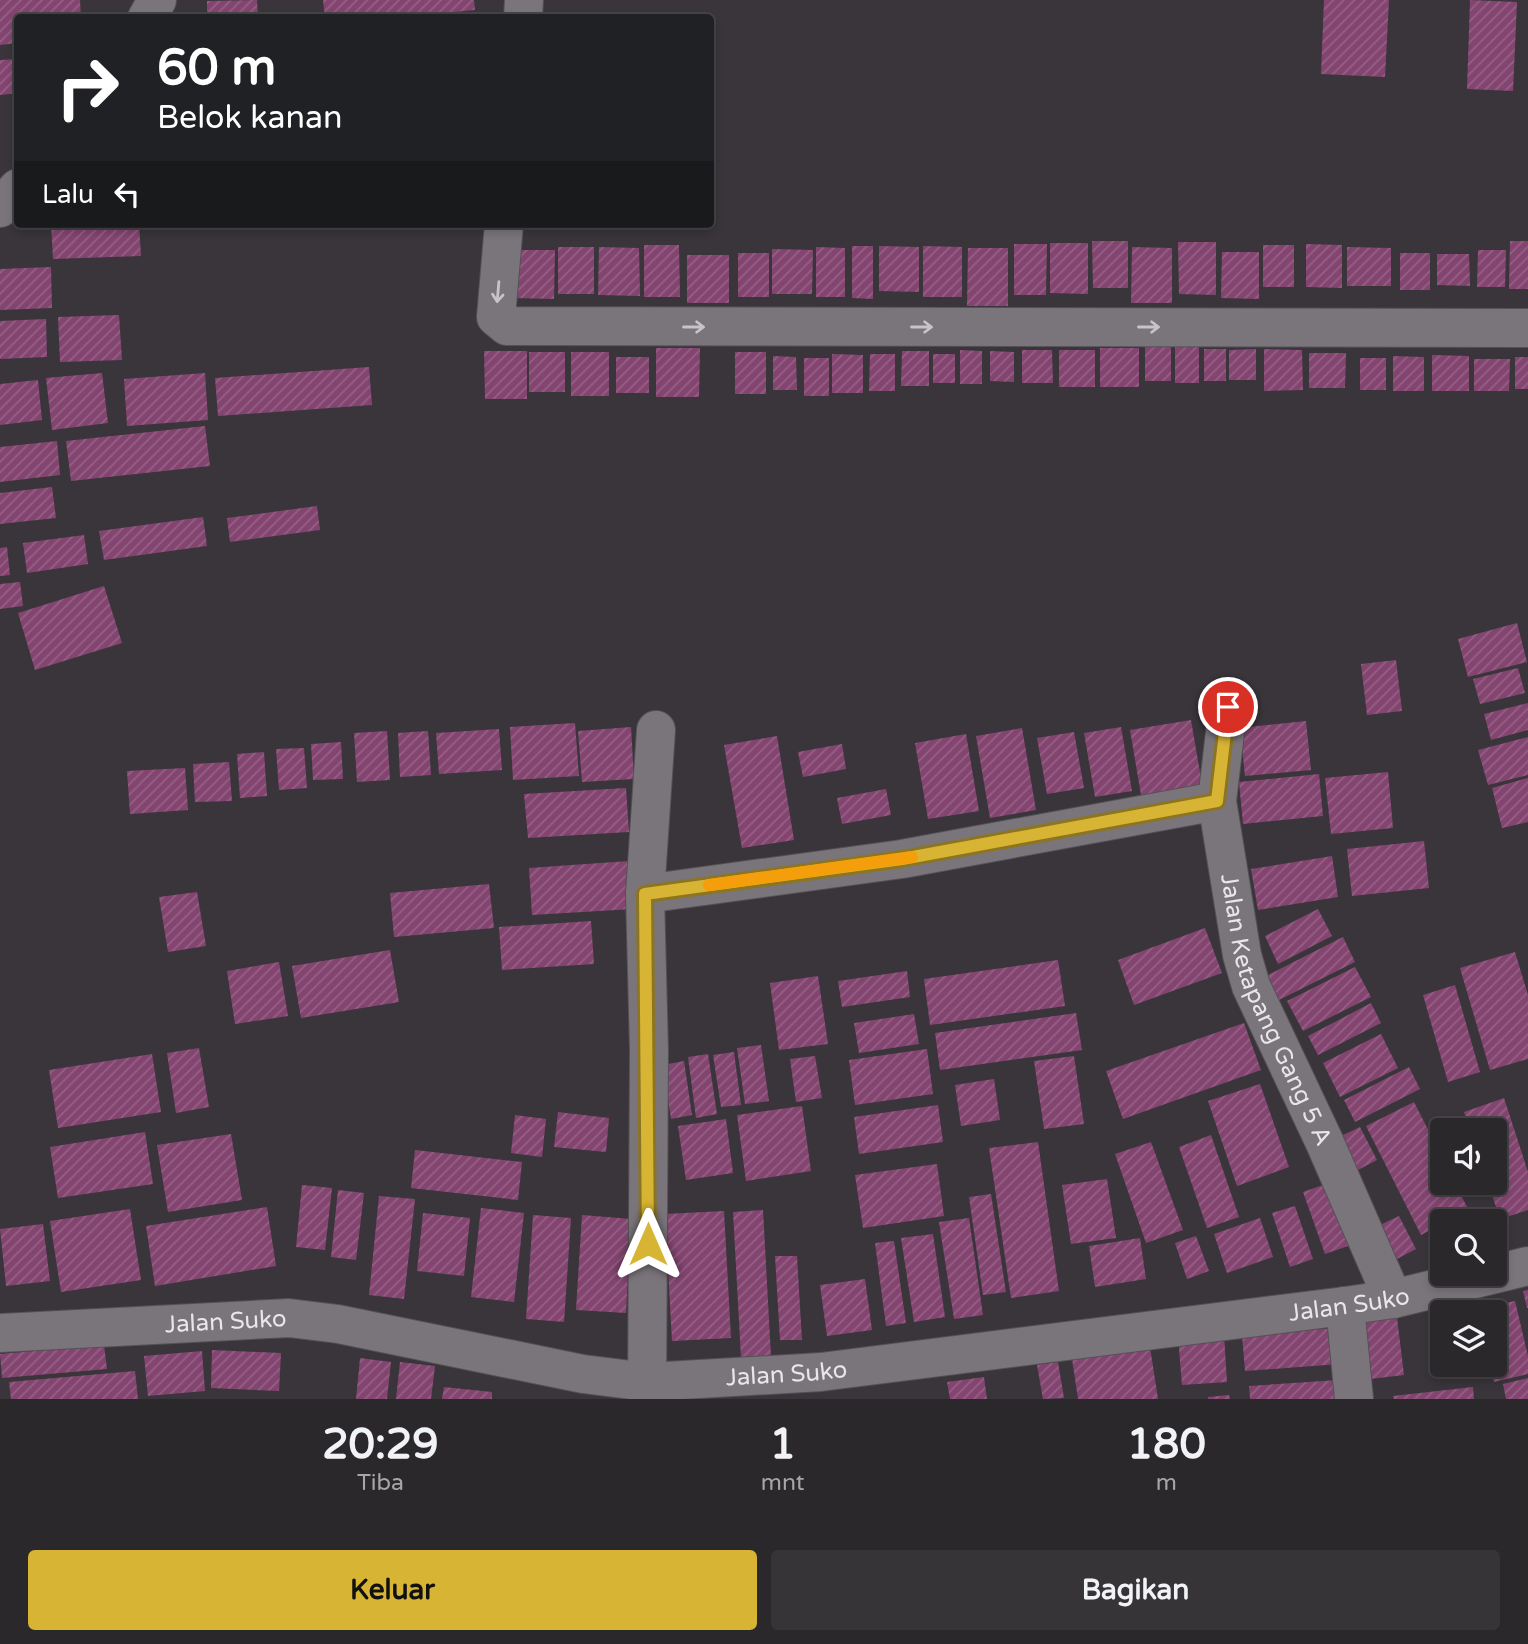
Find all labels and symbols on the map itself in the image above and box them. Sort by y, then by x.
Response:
one-way arrow [491,280,504,303]
one-way arrow [682,320,705,333]
one-way arrow [910,320,933,334]
one-way arrow [1137,320,1160,334]
pin [1198,677,1258,737]
street label: Jalan Ketapang Gang 5 A [1214,872,1338,1150]
position arrow [611,1207,685,1281]
street label: Jalan Suko [1287,1281,1413,1328]
street label: Jalan Suko [164,1304,287,1339]
street label: Jalan Suko [725,1355,849,1392]

